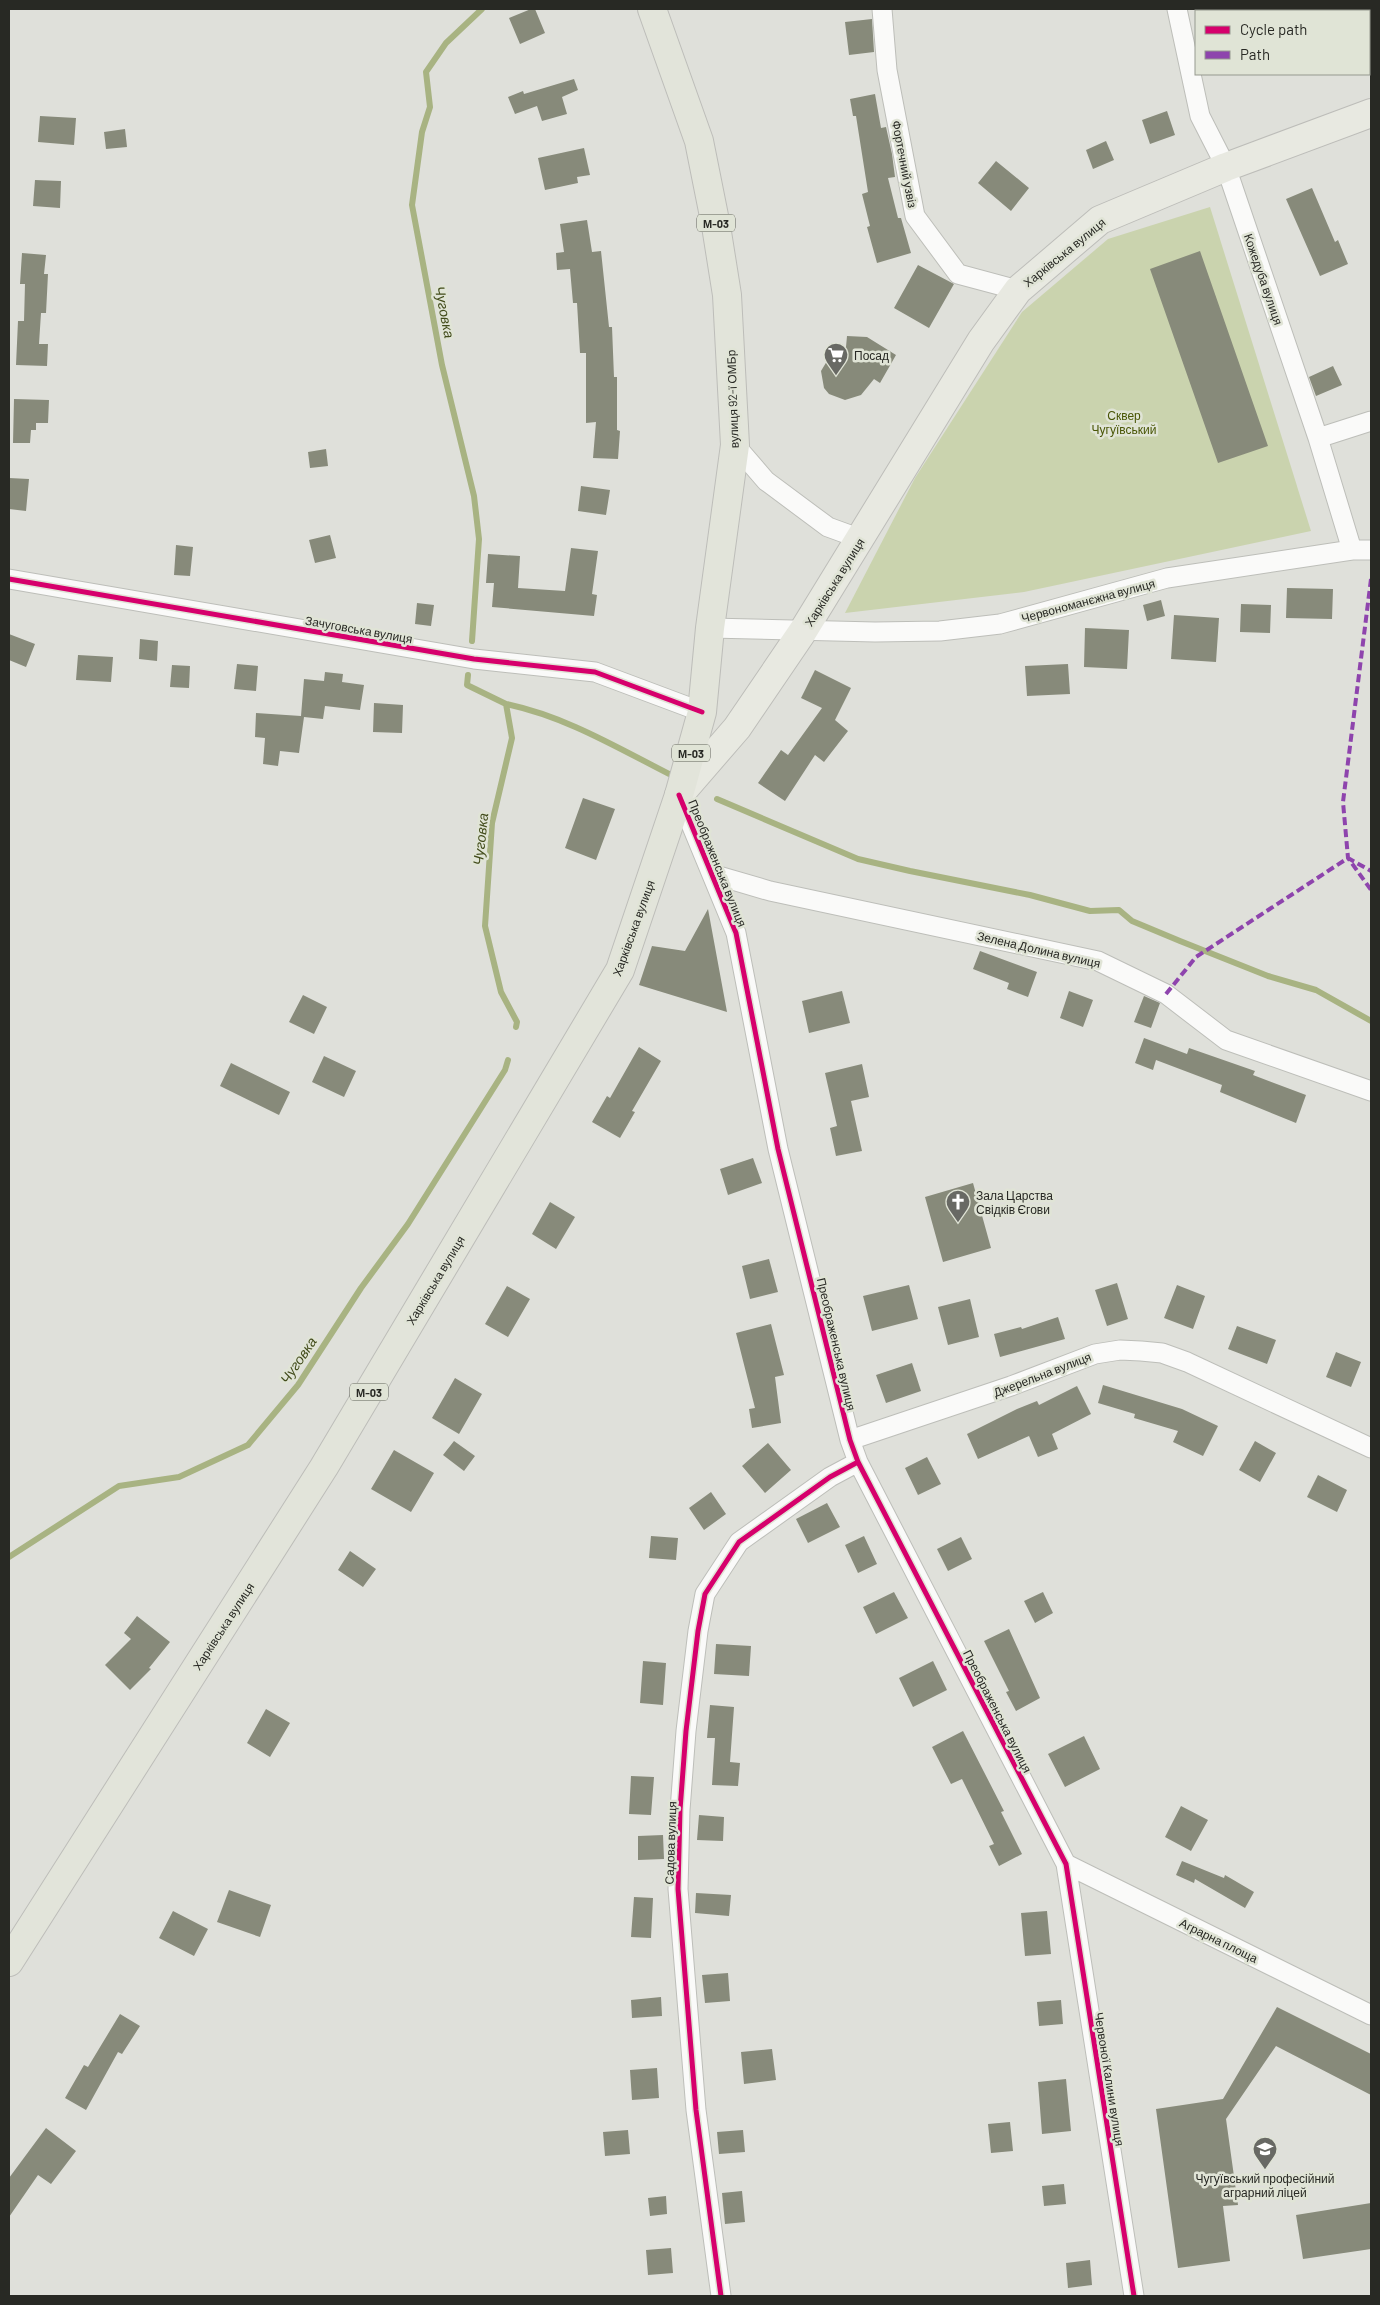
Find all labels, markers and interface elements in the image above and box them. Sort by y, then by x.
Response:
legend [1195,10,1370,75]
text: Cycle path [1240,20,1307,38]
text: Path [1240,45,1270,63]
street label: Фортечний узвіз [889,119,920,209]
road number: М-03 [697,214,735,232]
street label: Харківська вулиця [1020,215,1108,290]
street label: Кожедуба вулиця [1241,231,1286,327]
water label: Чуговка [432,285,458,340]
supermarket icon: Посад [823,342,849,376]
place label: Посад [854,348,889,363]
street label: вулиця 92-ї ОМБр [723,349,742,448]
park label: Сквер Чугуївський [1092,408,1156,437]
street label: Харківська вулиця [801,535,868,629]
street label: Червономанєжна вулиця [1020,575,1157,626]
street label: Зачуговська вулиця [304,613,414,646]
road number: М-03 [672,744,710,761]
street label: Преображенська вулиця [685,797,750,929]
water label: Чуговка [469,812,491,866]
street label: Харківська вулиця [609,878,658,978]
street label: Зелена Долина вулиця [976,928,1102,971]
place label: Зала Царства Свідків Єгови [976,1188,1053,1217]
church icon: Зала Царства Свідків Єгови [945,1189,971,1223]
street label: Харківська вулиця [403,1233,468,1328]
street label: Преображенська вулиця [814,1276,859,1412]
water label: Чуговка [276,1333,320,1387]
street label: Джерельна вулиця [991,1349,1093,1400]
road number: М-03 [350,1384,388,1400]
street label: Харківська вулиця [190,1580,257,1673]
street label: Преображенська вулиця [960,1647,1035,1775]
street label: Садова вулиця [662,1801,679,1885]
street label: Аграрна площа [1177,1915,1261,1966]
street label: Червоної Калини вулиця [1092,2011,1127,2147]
school or university icon: Чугуївський професійний аграрний ліцей [1252,2136,1278,2170]
place label: Чугуївський професійний аграрний ліцей [1195,2171,1335,2200]

